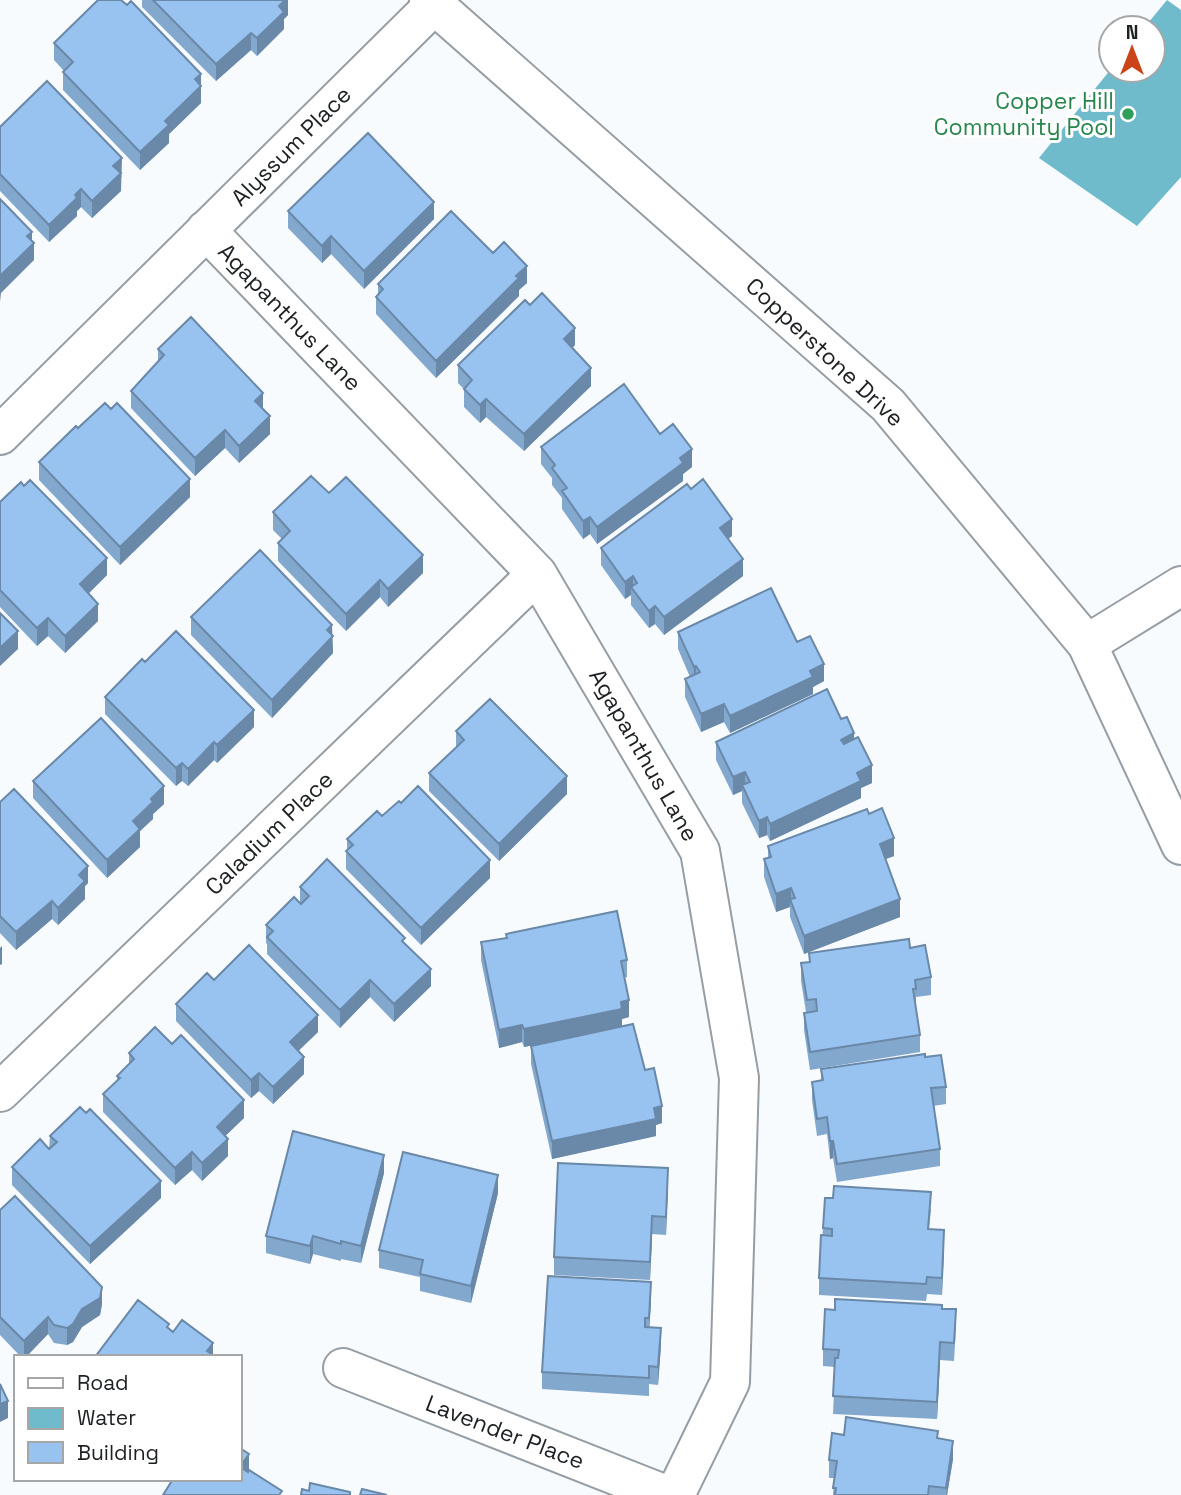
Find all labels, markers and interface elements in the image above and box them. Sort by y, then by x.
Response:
north arrow [1097,14,1167,84]
text: N [1126,20,1138,45]
street label: Alyssum Place [225,80,357,212]
place label: Copper Hill Community Pool [934,86,1114,142]
marker: Copper Hill Community Pool [1120,106,1136,122]
street label: Agapanthus Lane [212,237,368,397]
street label: Copperstone Drive [740,271,910,433]
street label: Agapanthus Lane [582,663,706,847]
street label: Caladium Place [199,764,339,902]
legend [14,1355,242,1481]
text: Road [77,1369,129,1396]
street label: Lavender Place [421,1388,589,1476]
text: Water [77,1404,136,1431]
text: Building [77,1439,159,1466]

